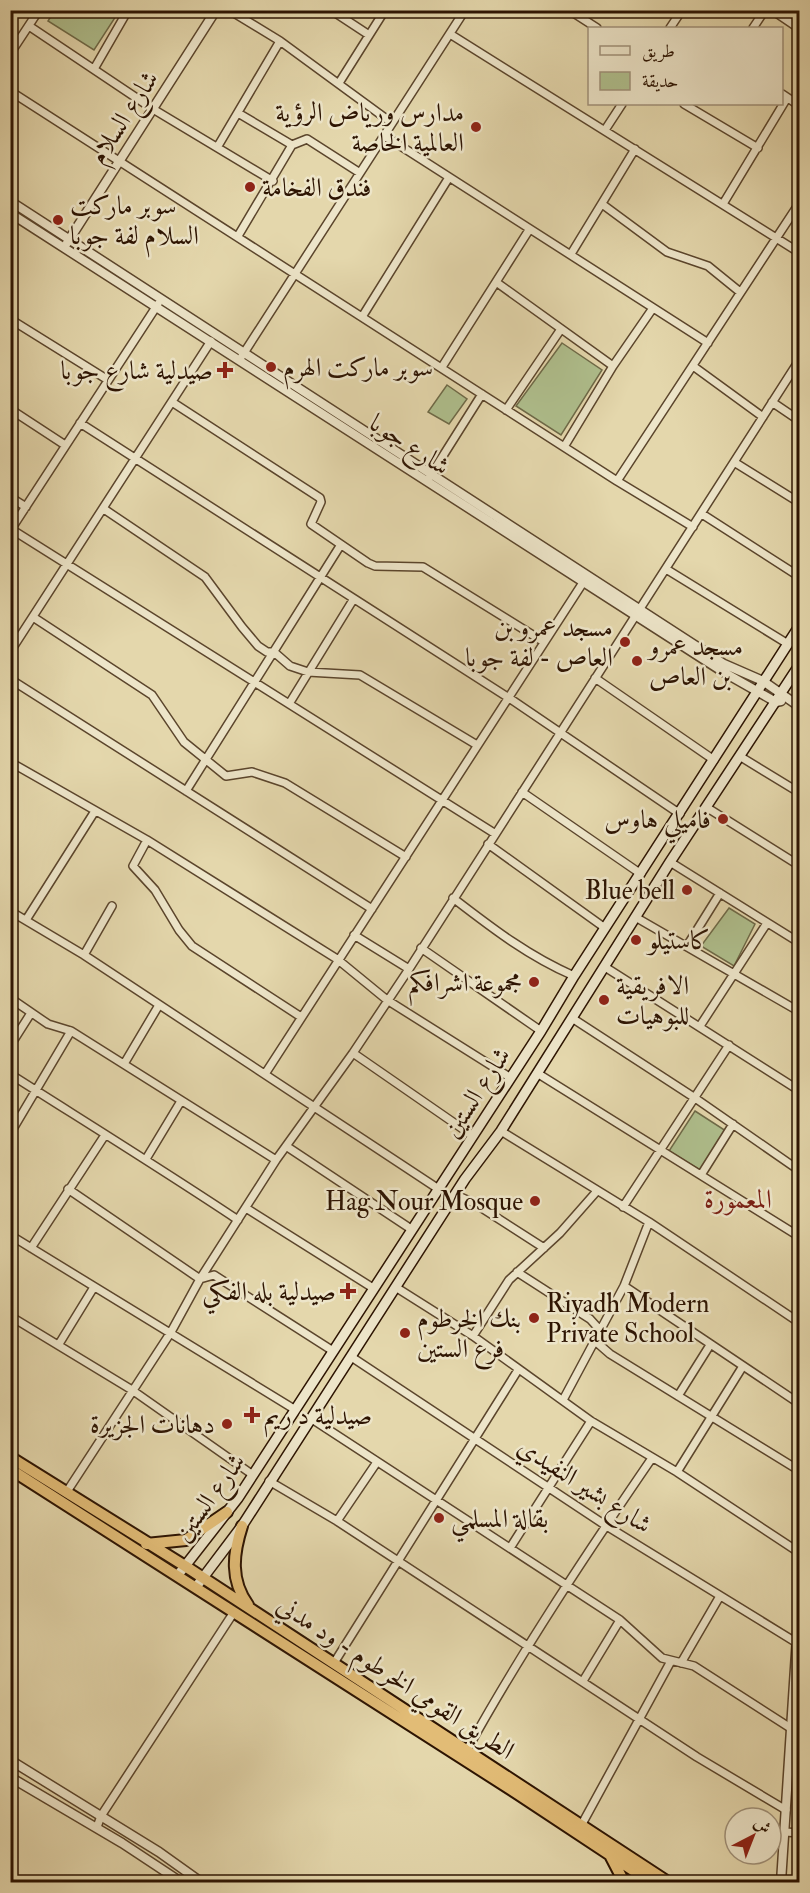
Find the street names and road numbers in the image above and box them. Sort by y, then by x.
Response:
street label: شارع السلام [82,65,171,174]
street label: شارع جوبا [360,407,456,487]
street label: شارع الستين [436,1041,522,1147]
street label: شارع بشير النفيدي [509,1431,658,1545]
street label: شارع الستين [167,1447,257,1551]
street label: الطريق القومي الخرطوم - ود مدني [267,1589,520,1772]

